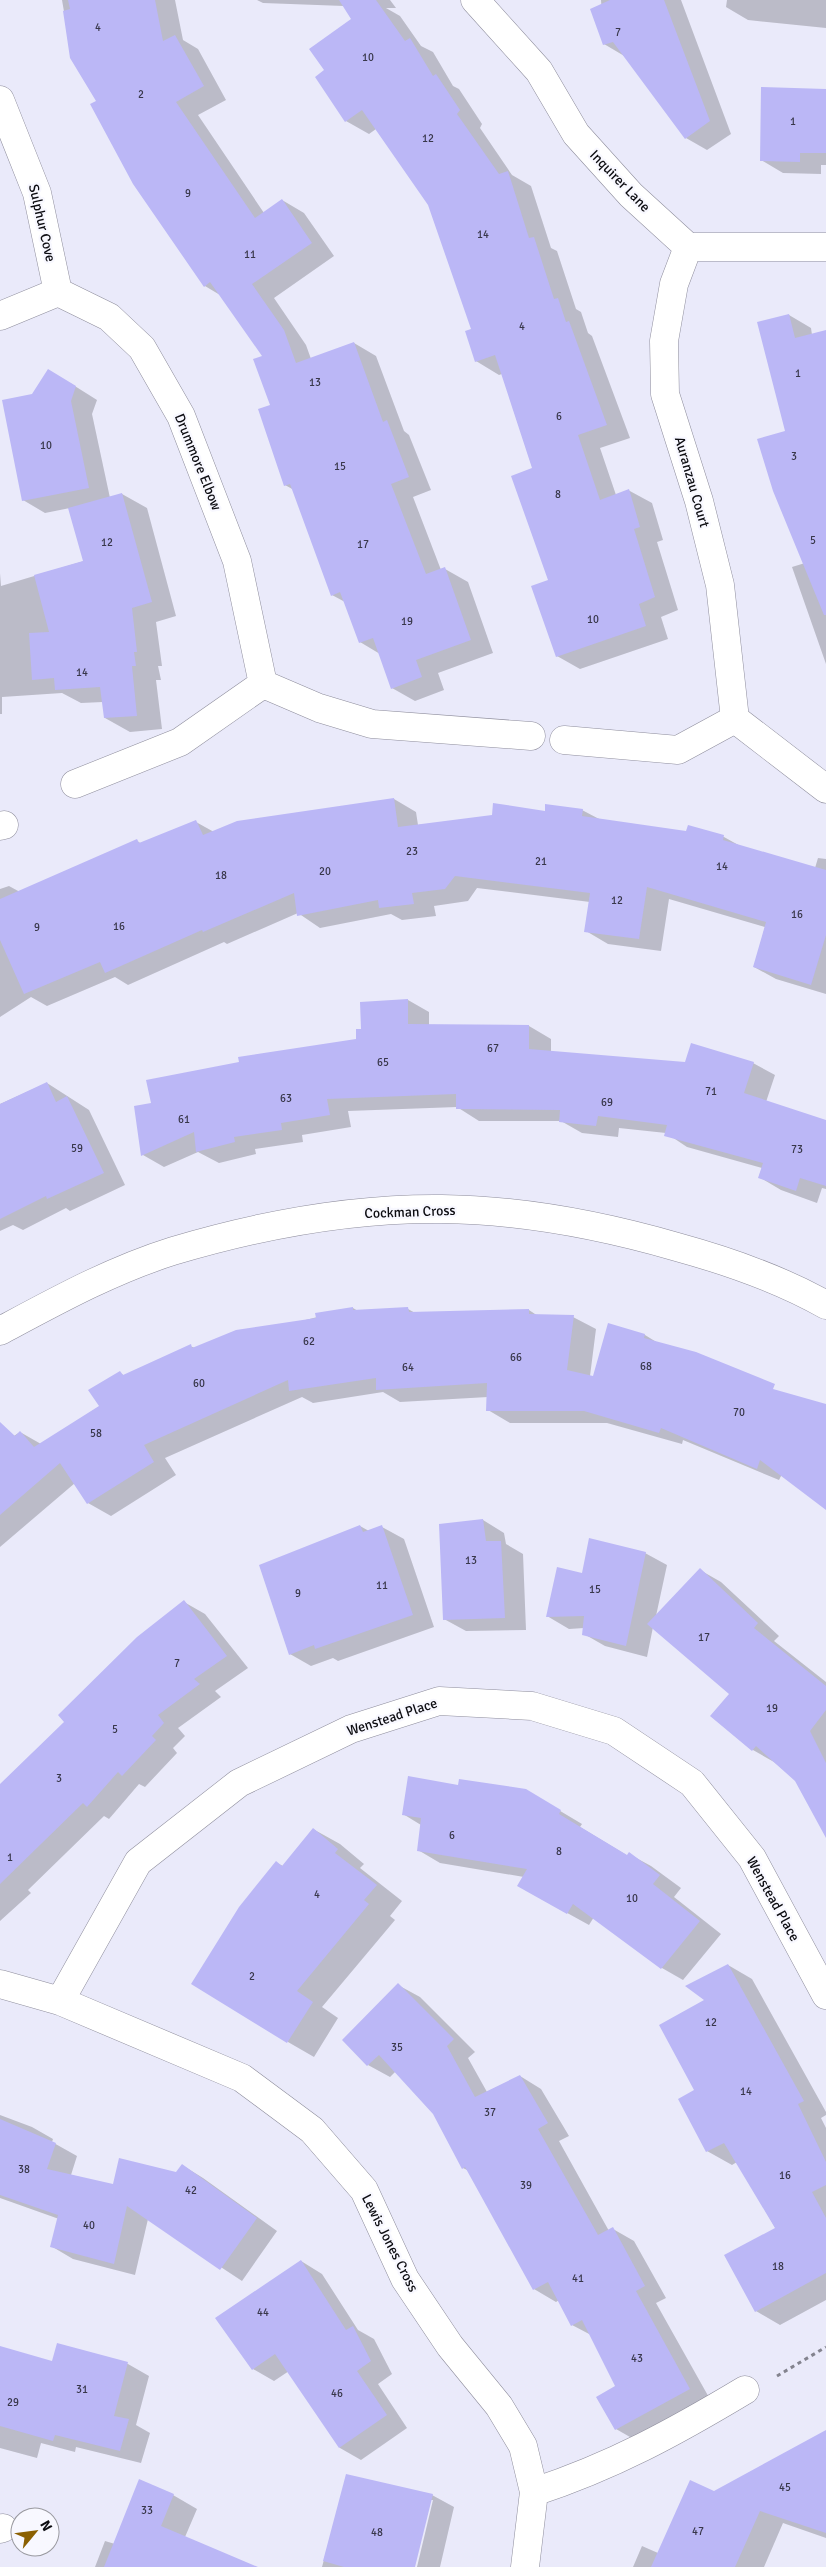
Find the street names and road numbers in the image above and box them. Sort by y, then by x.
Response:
street label: Inquirer Lane [586,146,654,216]
street label: Sulphur Cove [25,183,59,263]
street label: Drummore Elbow [171,411,225,513]
street label: Auranzau Court [671,435,713,529]
street label: Cockman Cross [364,1202,456,1222]
street label: Wenstead Place [345,1694,439,1740]
street label: Wenstead Place [743,1854,803,1944]
street label: Lewis Jones Cross [358,2191,422,2295]

